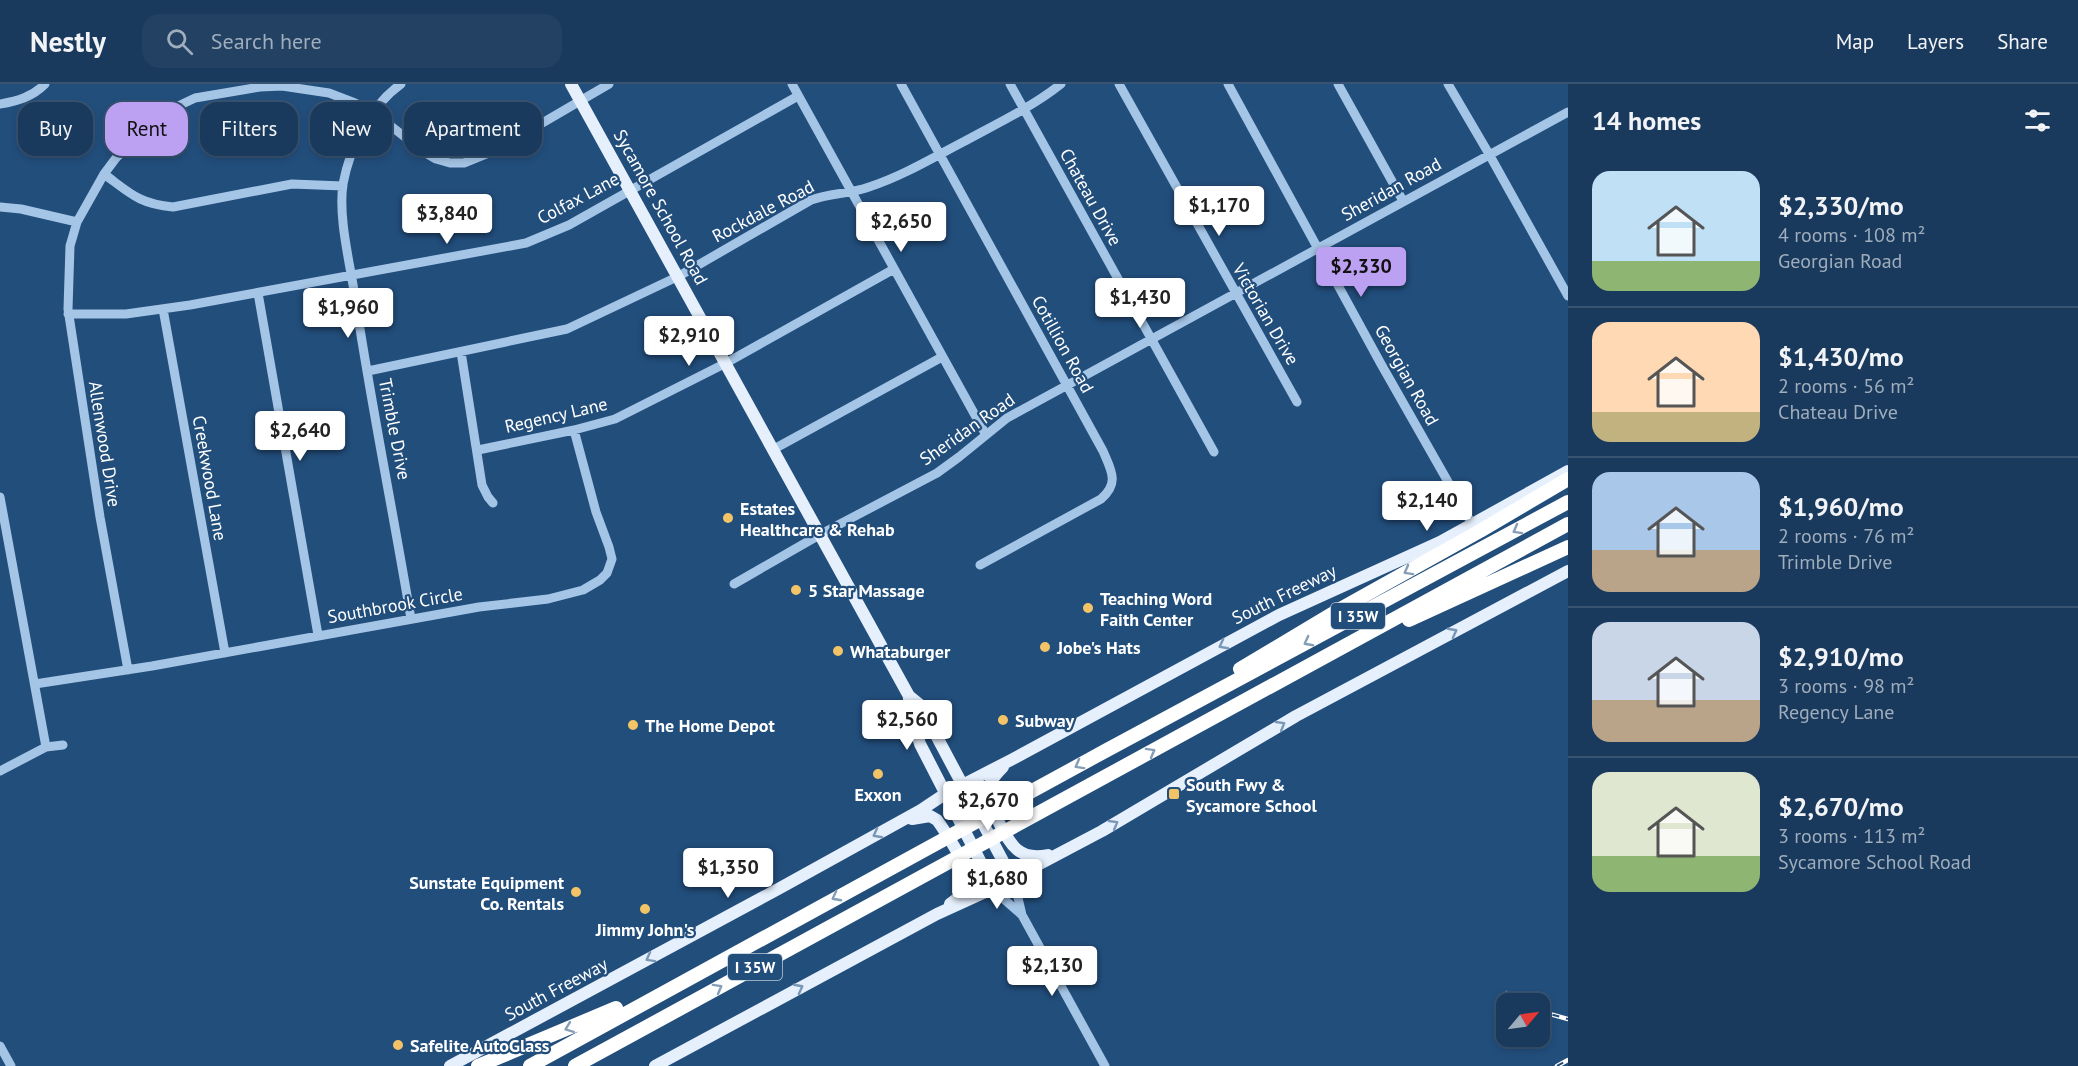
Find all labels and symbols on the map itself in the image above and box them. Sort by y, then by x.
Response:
street label: Sycamore School Road [609,125,713,289]
street label: Chateau Drive [1055,144,1127,250]
street label: Sheridan Road [1337,152,1445,226]
street label: Colfax Lane [533,167,623,229]
street label: Rockdale Road [708,175,818,247]
pin: $1,170 [1170,186,1268,237]
pin: $3,840 [398,194,496,245]
pin: $2,650 [852,202,950,253]
pin: $2,330 [1312,247,1410,298]
street label: Victorian Drive [1227,258,1304,369]
pin: $1,430 [1091,278,1189,329]
pin: $1,960 [299,288,397,339]
street label: Cotillion Road [1027,291,1099,397]
pin: $2,910 [640,316,738,367]
street label: Georgian Road [1370,320,1444,430]
street label: Trimble Drive [374,376,416,482]
street label: Allenwood Drive [84,379,126,509]
street label: Sheridan Road [915,388,1019,470]
street label: Regency Lane [502,392,610,438]
pin: $2,640 [251,411,349,462]
street label: Creekwood Lane [188,414,232,542]
pin: $2,140 [1378,481,1476,532]
place label: Estates Healthcare & Rehab [740,497,895,541]
marker: Estates Healthcare & Rehab [721,511,735,525]
one-way arrow [1513,523,1523,534]
street label: South Freeway [1228,559,1341,629]
one-way arrow [1404,563,1414,575]
place label: 5 Star Massage [808,579,925,602]
street label: Southbrook Circle [326,582,464,628]
marker: 5 Star Massage [789,583,803,597]
place label: Teaching Word Faith Center [1100,587,1212,631]
marker: Teaching Word Faith Center [1081,601,1095,615]
road number: I 35W [1331,603,1385,629]
one-way arrow [1447,628,1457,639]
one-way arrow [1304,635,1314,646]
place label: Jobe's Hats [1056,636,1141,659]
one-way arrow [1218,637,1229,649]
place label: Whataburger [850,640,951,663]
marker: Jobe's Hats [1038,640,1052,654]
marker: Whataburger [831,644,845,658]
pin: $2,560 [858,700,956,751]
place label: Subway [1015,709,1075,732]
marker: Subway [996,713,1010,727]
place label: The Home Depot [645,714,775,737]
marker: The Home Depot [626,718,640,732]
one-way arrow [1275,720,1285,732]
one-way arrow [1145,748,1155,759]
one-way arrow [1075,758,1085,769]
marker: Exxon [871,767,885,781]
place label: South Fwy & Sycamore School [1186,773,1317,817]
pin: $2,670 [939,781,1037,832]
place label: Exxon [854,783,902,806]
marker: South Fwy & Sycamore School [1167,787,1181,801]
one-way arrow [1108,820,1118,832]
one-way arrow [872,827,883,838]
pin: $1,350 [679,848,777,899]
pin: $1,680 [948,859,1046,910]
place label: Sunstate Equipment Co. Rentals [409,871,565,915]
marker: Sunstate Equipment Co. Rentals [569,885,583,899]
one-way arrow [832,890,842,901]
marker: Jimmy John's [638,902,652,916]
place label: Jimmy John's [595,918,695,941]
pin: $2,130 [1003,946,1101,997]
one-way arrow [646,951,657,962]
street label: South Freeway [500,952,612,1026]
road number: I 35W [728,954,782,980]
one-way arrow [712,983,722,995]
one-way arrow [793,984,803,995]
north arrow [1496,993,1550,1047]
one-way arrow [565,1021,575,1034]
place label: Safelite AutoGlass [410,1034,550,1057]
marker: Safelite AutoGlass [391,1038,405,1052]

